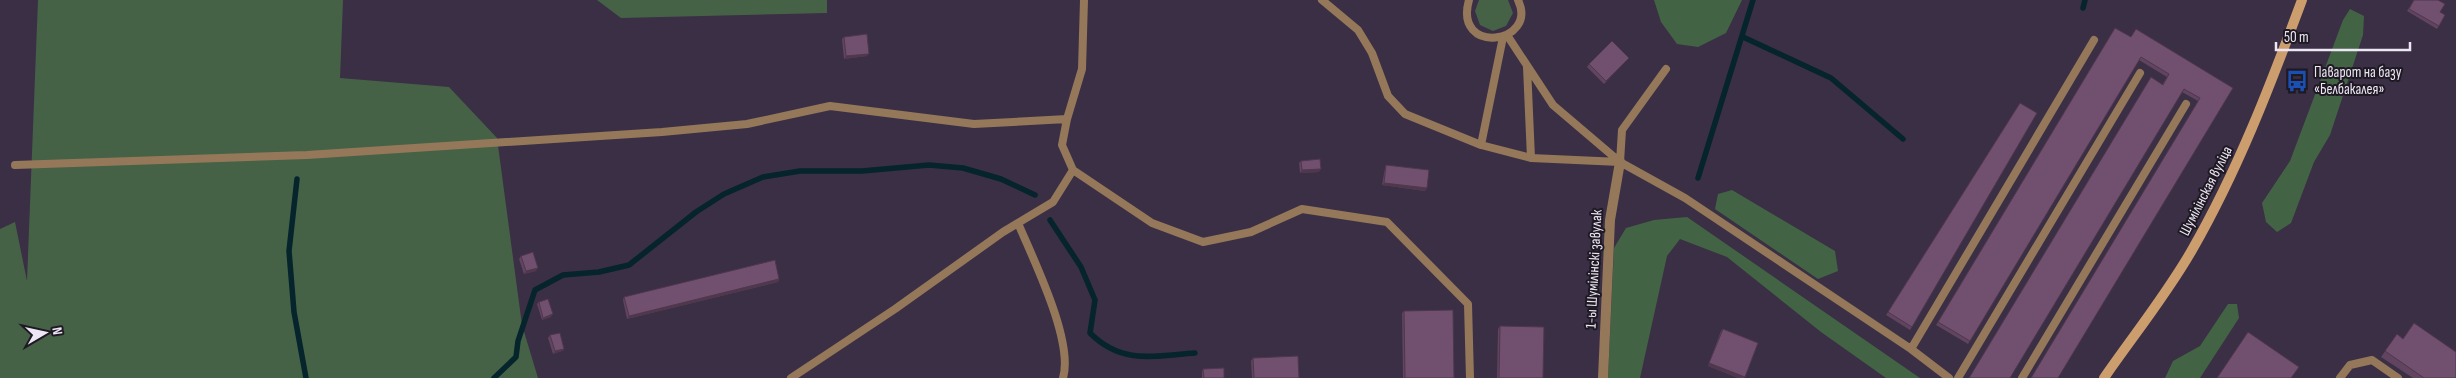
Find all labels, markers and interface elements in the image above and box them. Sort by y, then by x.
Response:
scale bar [2276,20,2410,52]
text: 50 m [2284,28,2309,47]
place label: Паварот на базу «Белбакалея» [2314,63,2402,99]
bus stop icon: Паварот на базу «Белбакалея» [2284,68,2310,94]
street label: Шумілінская вуліца [2175,143,2237,239]
street label: 1-ы Шумілінскі завулак [1581,209,1607,329]
north arrow [20,308,70,358]
text: N [48,326,66,336]

